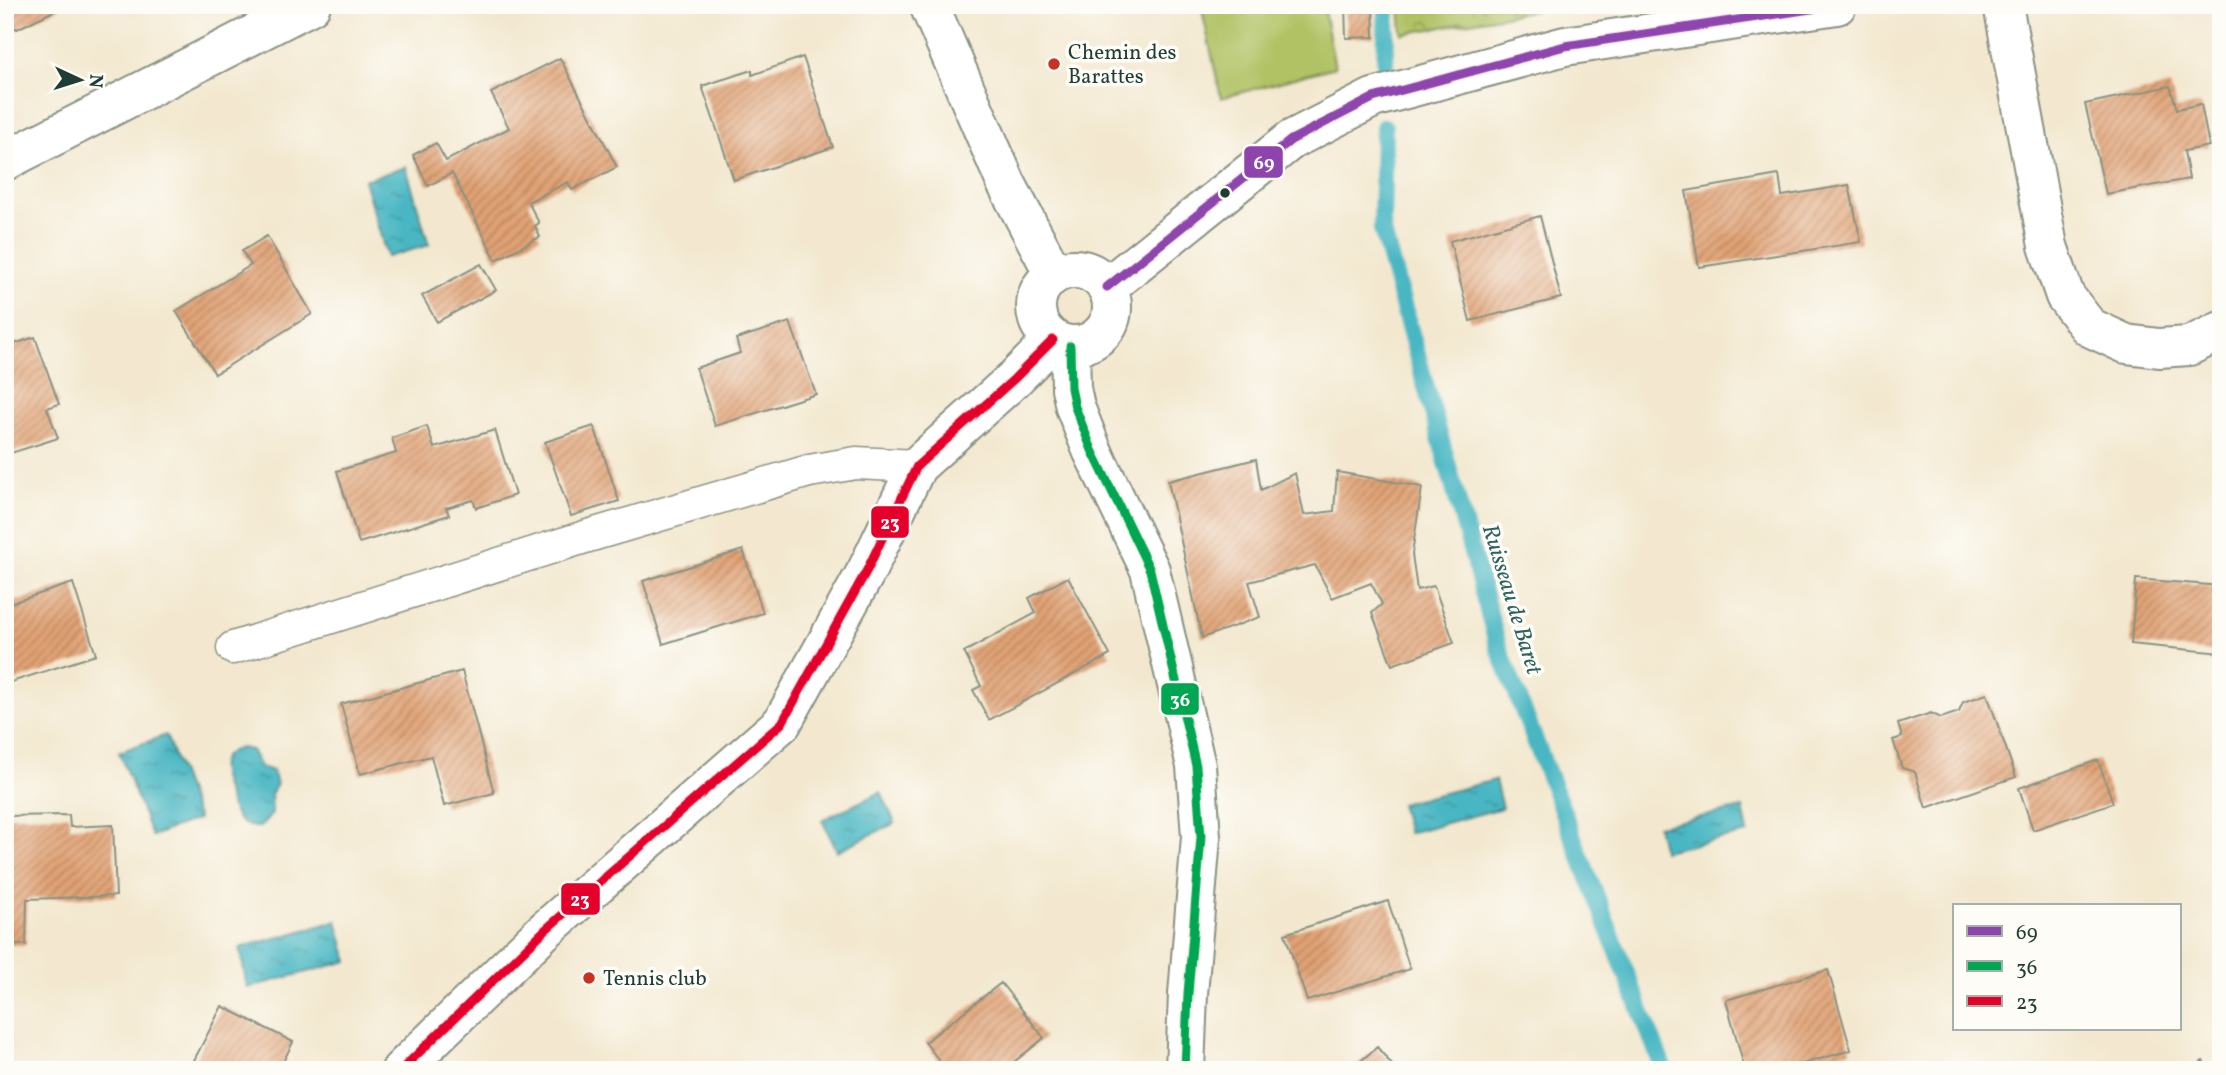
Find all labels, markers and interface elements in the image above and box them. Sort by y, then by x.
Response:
place label: Chemin des Barattes [1068,39,1177,92]
north arrow [46,46,116,116]
marker: Chemin des Barattes [1046,56,1062,72]
text: N [81,73,108,89]
line badge: 69 [1243,145,1284,179]
text: 69 [1254,151,1274,177]
unlabelled marker [1218,186,1232,200]
line badge: 23 [870,505,910,539]
text: 23 [880,511,900,537]
water label: Ruisseau de Baret [1473,521,1549,679]
line badge: 36 [1160,682,1200,716]
text: 36 [1170,688,1190,714]
line badge: 23 [560,882,601,916]
text: 23 [570,888,590,914]
legend [1953,904,2180,1030]
text: 69 [2016,919,2038,948]
text: 36 [2016,954,2037,983]
place label: Tennis club [603,965,707,994]
marker: Tennis club [581,970,597,986]
text: 23 [2016,989,2037,1018]

